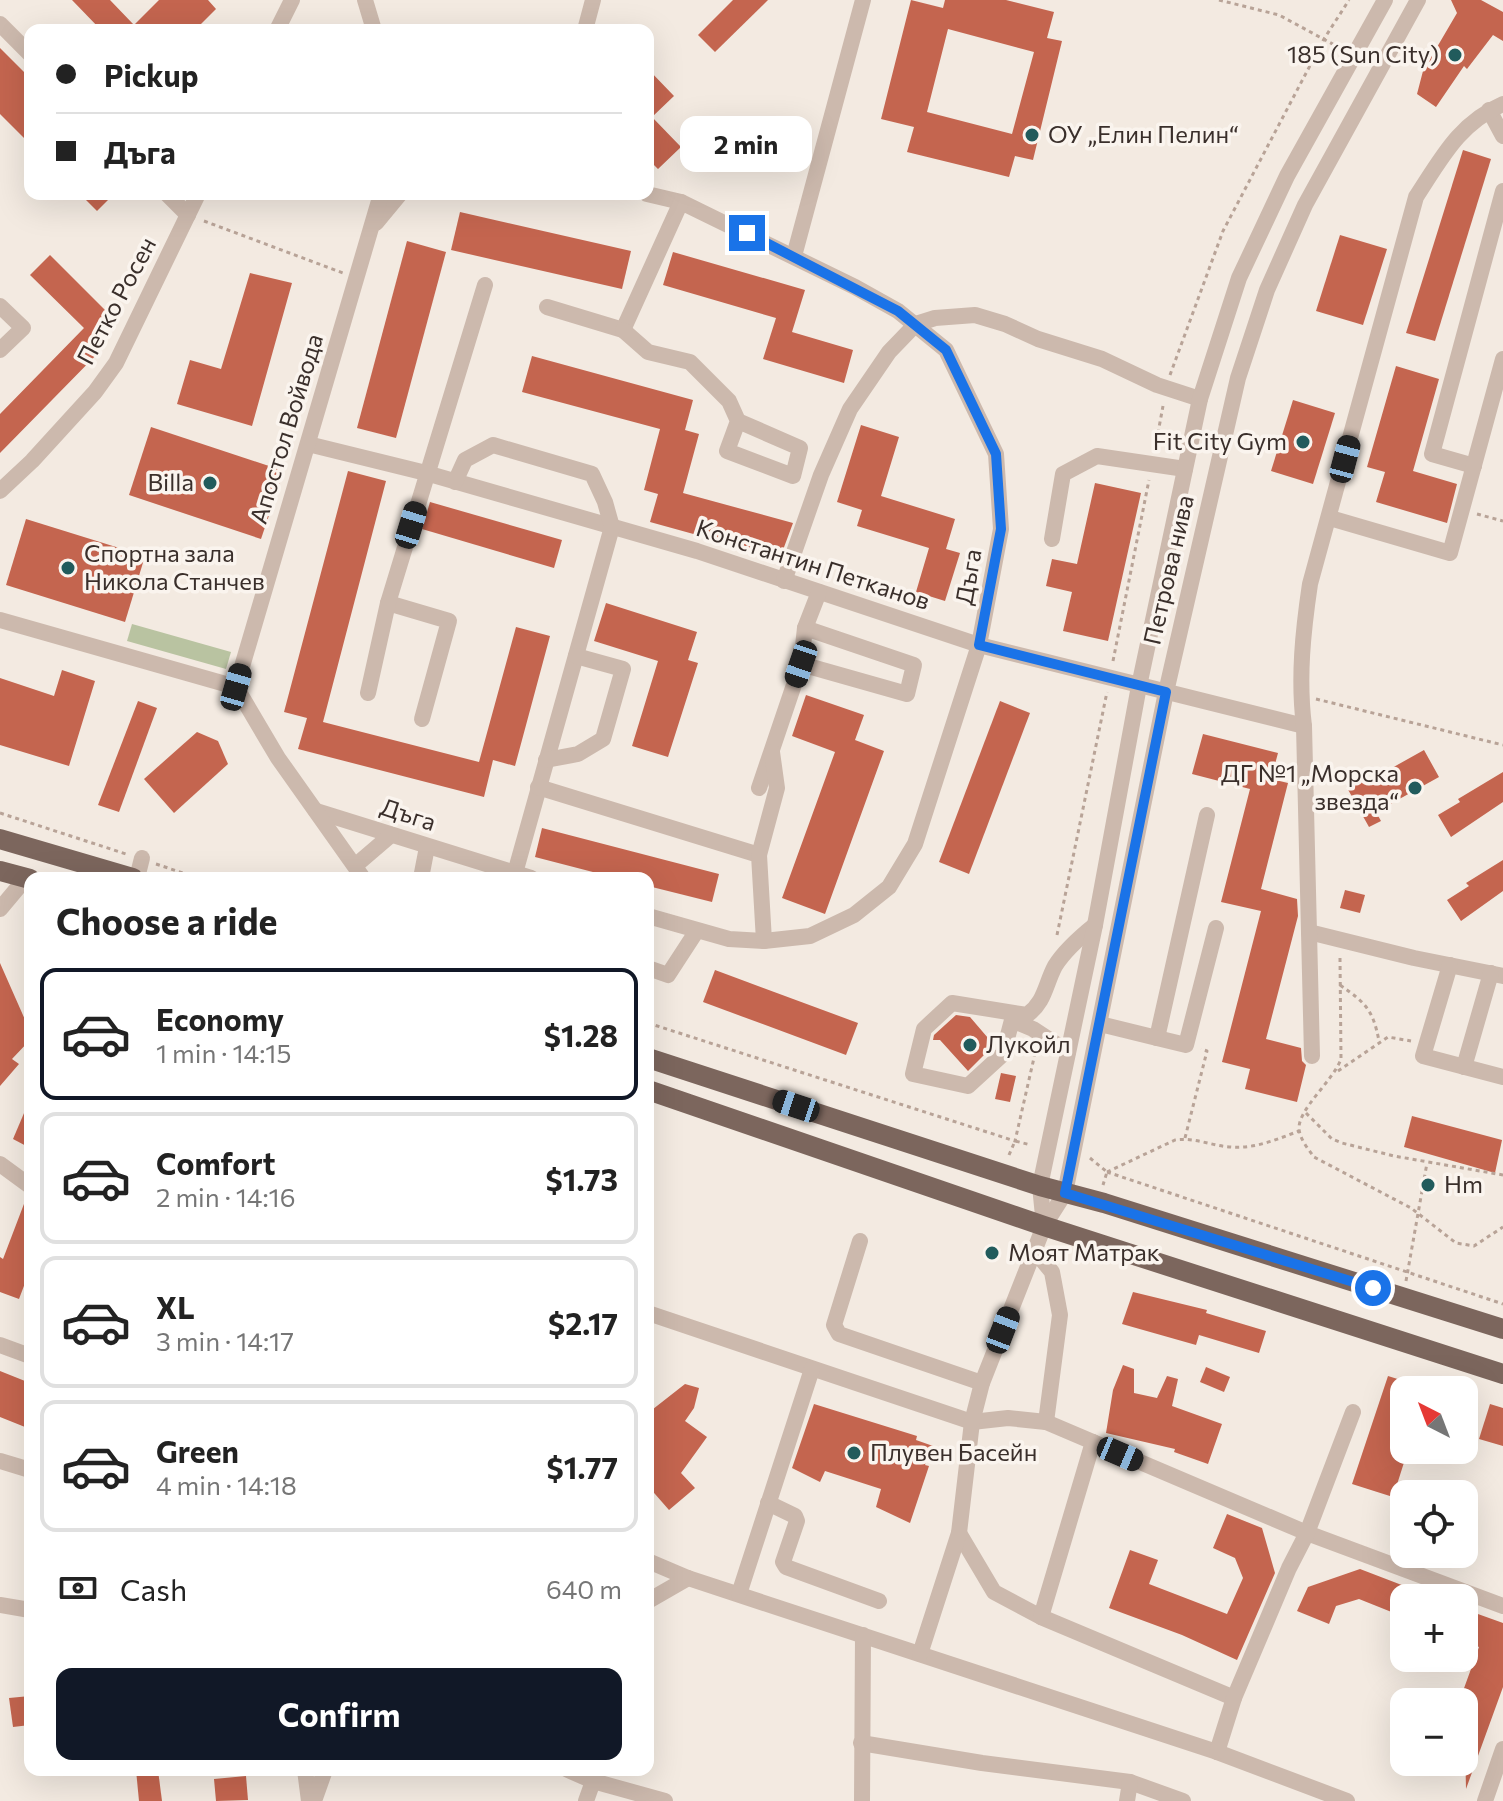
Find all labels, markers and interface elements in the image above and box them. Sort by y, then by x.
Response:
place label: 185 (Sun City) [1287,39,1439,68]
marker: 185 (Sun City) [1446,46,1464,64]
text: Pickup [104,56,198,93]
callout: 2 min [681,117,813,173]
place label: ОУ „Елин Пелин“ [1048,119,1239,148]
marker: ОУ „Елин Пелин“ [1023,126,1041,144]
text: 2 min [714,128,778,159]
text: Дъга [104,133,176,170]
route end [729,215,765,251]
street label: Петко Росен [70,232,161,369]
street label: Апостол Войвода [243,330,328,527]
place label: Fit City Gym [1153,426,1287,455]
marker: Fit City Gym [1294,433,1312,451]
car [1327,433,1363,485]
place label: Billa [148,467,194,496]
marker: Billa [201,474,219,492]
street label: Петрова нива [1136,492,1199,647]
car [393,499,429,551]
street label: Константин Петканов [693,512,934,615]
place label: Спортна зала Никола Станчев [84,538,265,595]
street label: Дъга [948,546,987,607]
marker: Спортна зала Никола Станчев [59,559,77,577]
car [782,637,820,691]
car [218,661,254,713]
place label: ДГ №1 „Морска звезда“ [1221,758,1399,815]
marker: ДГ №1 „Морска звезда“ [1406,779,1424,797]
street label: Дъга [377,791,440,836]
text: Choose a ride [56,898,277,942]
icon: car [60,998,132,1070]
text: Economy [156,1000,284,1037]
text: $1.28 [544,1016,618,1053]
place label: Лукойл [986,1029,1071,1058]
marker: Лукойл [961,1036,979,1054]
text: 1 min · 14:15 [156,1037,291,1068]
car [769,1087,823,1125]
icon: car [60,1142,132,1214]
text: Comfort [156,1144,275,1181]
text: $1.73 [546,1160,618,1197]
place label: Hm [1444,1169,1483,1198]
marker: Hm [1419,1176,1437,1194]
text: 2 min · 14:16 [156,1181,296,1212]
place label: Моят Матрак [1008,1237,1160,1266]
marker: Моят Матрак [983,1244,1001,1262]
route start [1355,1270,1391,1306]
icon: car [60,1286,132,1358]
text: XL [156,1288,195,1325]
car [983,1303,1023,1357]
text: $2.17 [548,1304,618,1341]
text: 3 min · 14:17 [156,1325,294,1356]
north arrow [1390,1376,1478,1464]
map controls [1390,1376,1478,1776]
icon: car [60,1430,132,1502]
text: Green [156,1432,239,1469]
car [1093,1434,1147,1474]
place label: Плувен Басейн [870,1437,1037,1466]
marker: Плувен Басейн [845,1444,863,1462]
text: $1.77 [547,1448,618,1485]
text: 4 min · 14:18 [156,1469,297,1500]
button: locate [1390,1480,1478,1568]
icon: cash [56,1566,100,1610]
text: Cash [120,1570,187,1607]
text: 640 m [546,1573,622,1604]
button: + [1390,1584,1478,1672]
button: Confirm [56,1668,622,1760]
button: − [1390,1688,1478,1776]

